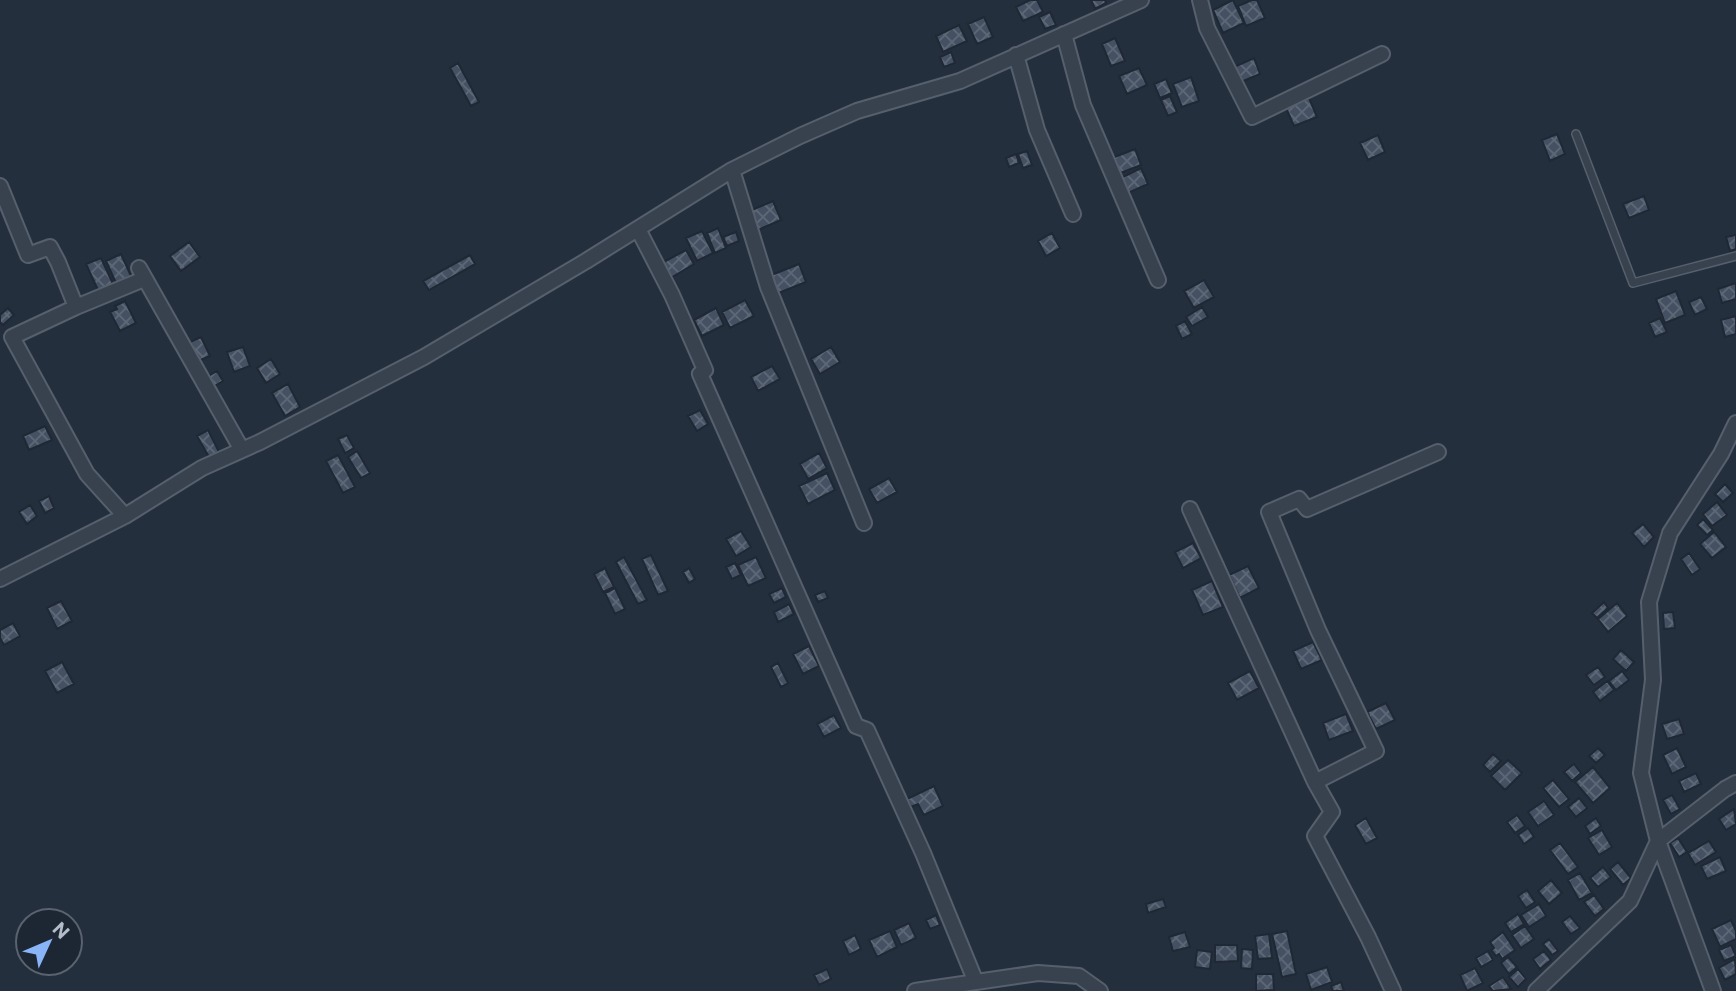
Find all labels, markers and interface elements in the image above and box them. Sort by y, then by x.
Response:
north arrow [14,907,84,977]
text: N [48,917,75,943]

